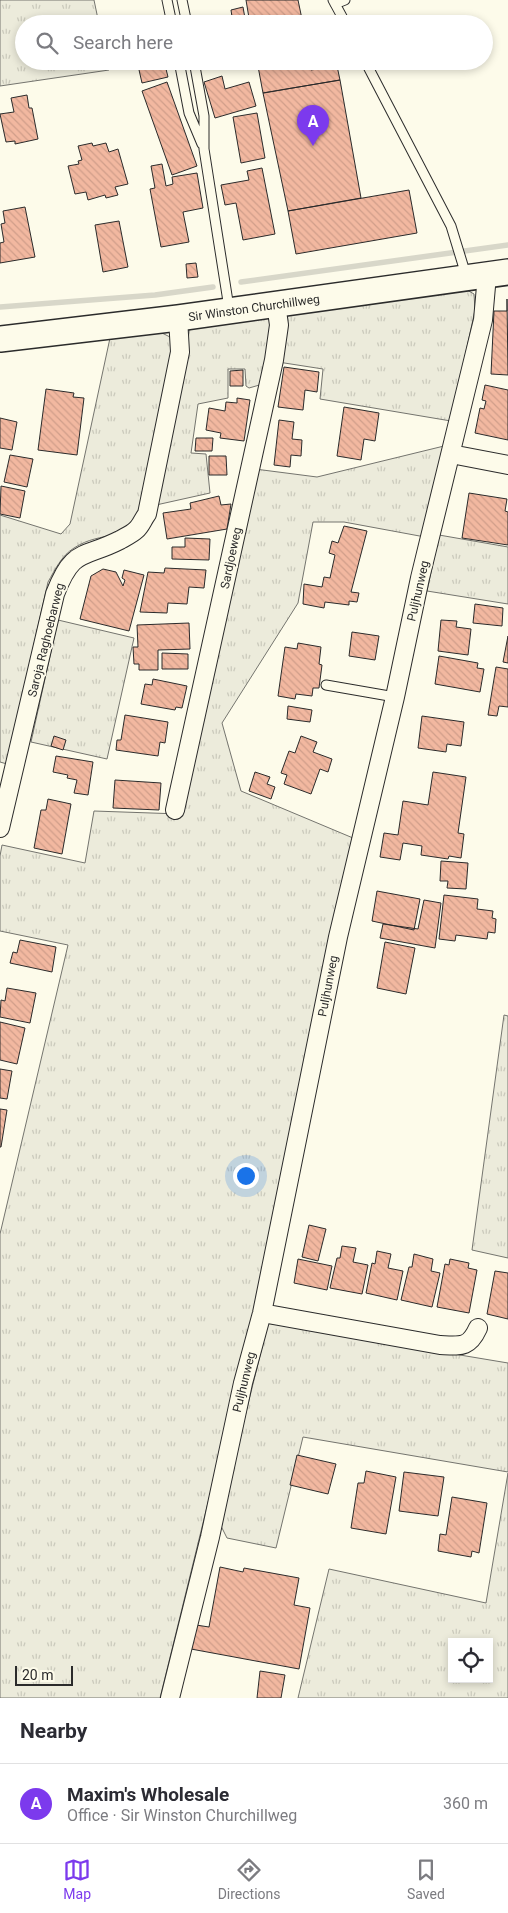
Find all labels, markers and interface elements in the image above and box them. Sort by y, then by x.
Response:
search box [15,15,493,70]
icon: search [33,29,61,57]
text: Search here [73,31,173,54]
pin: A [297,105,329,146]
street label: Sir Winston Churchillweg [187,292,321,324]
street label: Sardjoeweg [218,526,244,590]
street label: Puljhunweg [404,559,432,623]
street label: Saroja Raghoebarweg [25,582,67,698]
street label: Puljhunweg [315,954,341,1018]
your location [233,1163,259,1189]
street label: Puljhunweg [230,1350,258,1414]
map controls [448,1638,493,1683]
button: locate [448,1638,493,1683]
scale bar [15,1663,72,1686]
text: 20 m [22,1667,54,1683]
text: Nearby [20,1719,87,1743]
text: Maxim's Wholesale [67,1783,229,1806]
text: A [31,1794,41,1813]
text: 360 m [443,1794,488,1813]
text: Office · Sir Winston Churchillweg [67,1806,297,1825]
tab: Map [63,1856,91,1902]
tab: Directions [218,1856,281,1902]
tab: Saved [407,1856,445,1902]

